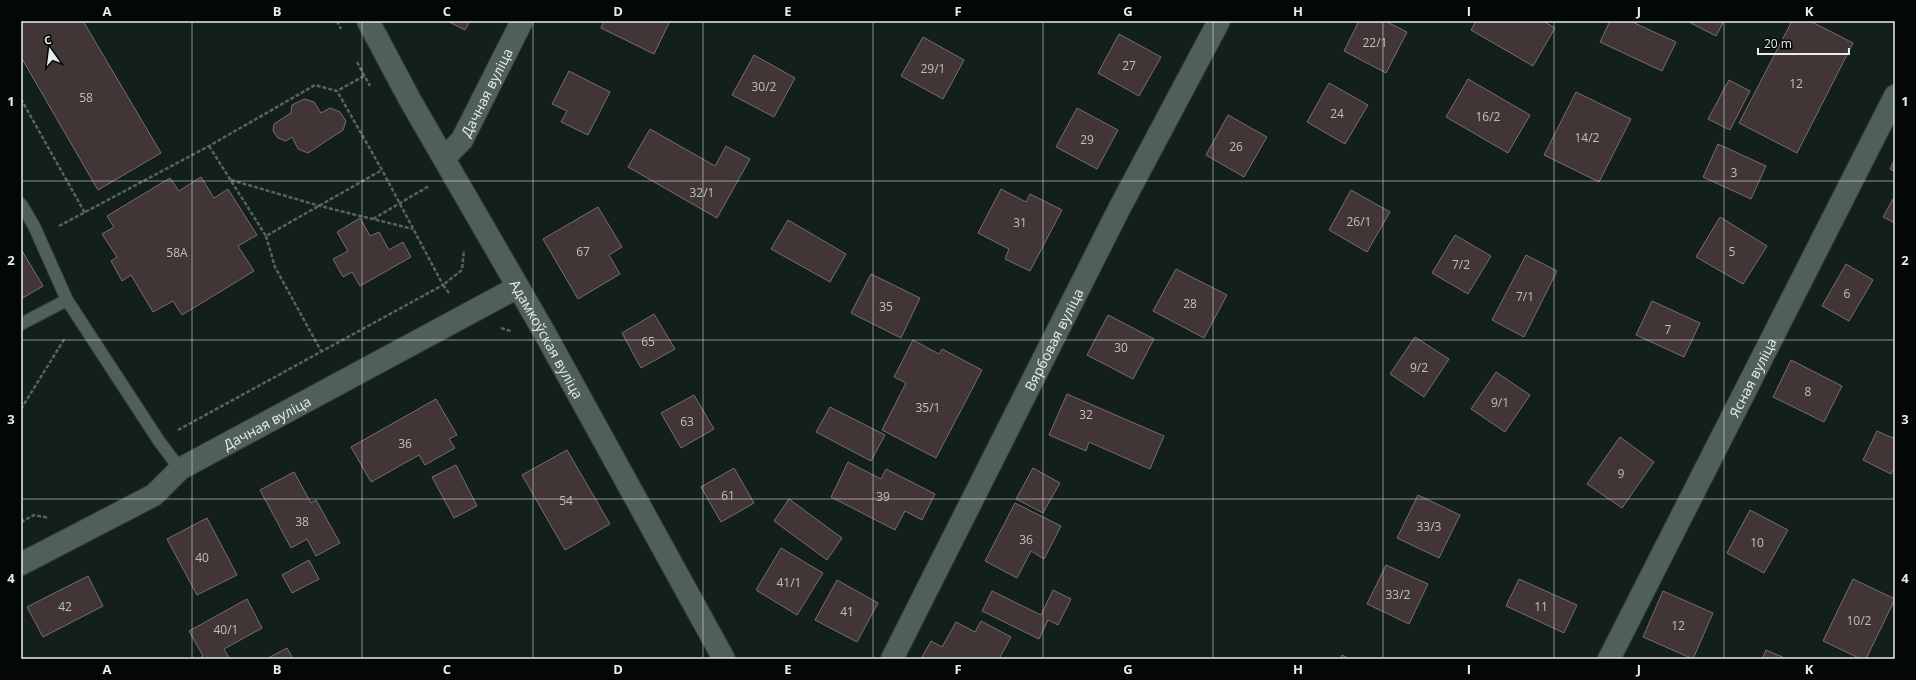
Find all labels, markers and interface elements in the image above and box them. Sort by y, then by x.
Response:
text: A [103,2,112,20]
text: B [273,2,282,20]
text: C [443,2,451,20]
text: D [613,2,623,20]
text: E [784,2,792,20]
text: F [954,2,962,20]
text: G [1123,2,1133,20]
text: H [1293,2,1303,20]
text: I [1467,2,1471,20]
text: J [1636,2,1641,20]
text: K [1805,2,1814,20]
north arrow [30,30,70,70]
scale bar [1758,30,1849,56]
text: С [42,32,53,48]
house number: 22/1 [1363,34,1387,51]
text: 20 m [1764,35,1792,52]
street label: Дачная вуліца [456,45,516,140]
house number: 27 [1122,57,1136,74]
house number: 29/1 [921,60,945,77]
house number: 12 [1789,75,1803,92]
house number: 30/2 [752,78,777,95]
house number: 58 [79,89,93,106]
text: 1 [7,92,15,110]
text: 1 [1901,92,1909,110]
house number: 24 [1330,105,1344,122]
house number: 16/2 [1476,108,1501,125]
house number: 14/2 [1575,129,1600,146]
house number: 29 [1080,131,1094,148]
house number: 26 [1229,138,1243,155]
house number: 3 [1731,164,1738,181]
house number: 32/1 [690,184,714,201]
house number: 26/1 [1347,213,1371,230]
house number: 31 [1013,214,1027,231]
house number: 67 [576,243,590,260]
house number: 5 [1729,243,1736,260]
house number: 58А [166,244,188,261]
text: 2 [7,251,15,269]
text: 2 [1901,251,1909,269]
house number: 7/2 [1452,256,1470,273]
street label: Адамкоўская вуліца [506,276,588,402]
street label: Вярбовая вуліца [1019,285,1087,394]
house number: 6 [1844,285,1851,302]
house number: 7/1 [1516,288,1534,305]
house number: 28 [1183,295,1197,312]
house number: 35 [879,298,893,315]
house number: 7 [1665,321,1672,338]
house number: 65 [641,333,655,350]
street label: Ясная вуліца [1724,334,1780,420]
house number: 30 [1114,339,1128,356]
house number: 9/2 [1410,359,1428,376]
house number: 8 [1805,383,1812,400]
street label: Дачная вуліца [219,391,314,454]
house number: 9/1 [1491,394,1509,411]
house number: 35/1 [916,399,940,416]
house number: 32 [1079,406,1093,423]
text: 3 [7,410,15,428]
text: 3 [1901,410,1909,428]
house number: 63 [680,413,694,430]
house number: 36 [398,435,412,452]
house number: 9 [1618,465,1625,482]
house number: 61 [721,487,735,504]
house number: 39 [876,488,890,505]
house number: 54 [559,492,573,509]
house number: 38 [295,513,309,530]
house number: 33/3 [1417,518,1442,535]
house number: 36 [1019,531,1033,548]
house number: 10 [1750,534,1764,551]
house number: 40 [195,549,209,566]
text: 4 [7,569,15,587]
text: 4 [1901,569,1909,587]
house number: 41/1 [777,574,801,591]
house number: 33/2 [1386,586,1411,603]
house number: 42 [58,598,72,615]
house number: 11 [1534,598,1548,615]
house number: 41 [840,603,854,620]
house number: 10/2 [1847,612,1872,629]
house number: 12 [1671,617,1685,634]
house number: 40/1 [214,621,238,638]
text: A [103,660,112,678]
text: B [273,660,282,678]
text: C [443,660,451,678]
text: D [613,660,623,678]
text: E [784,660,792,678]
text: F [954,660,962,678]
text: G [1123,660,1133,678]
text: H [1293,660,1303,678]
text: I [1467,660,1471,678]
text: J [1636,660,1641,678]
text: K [1805,660,1814,678]

